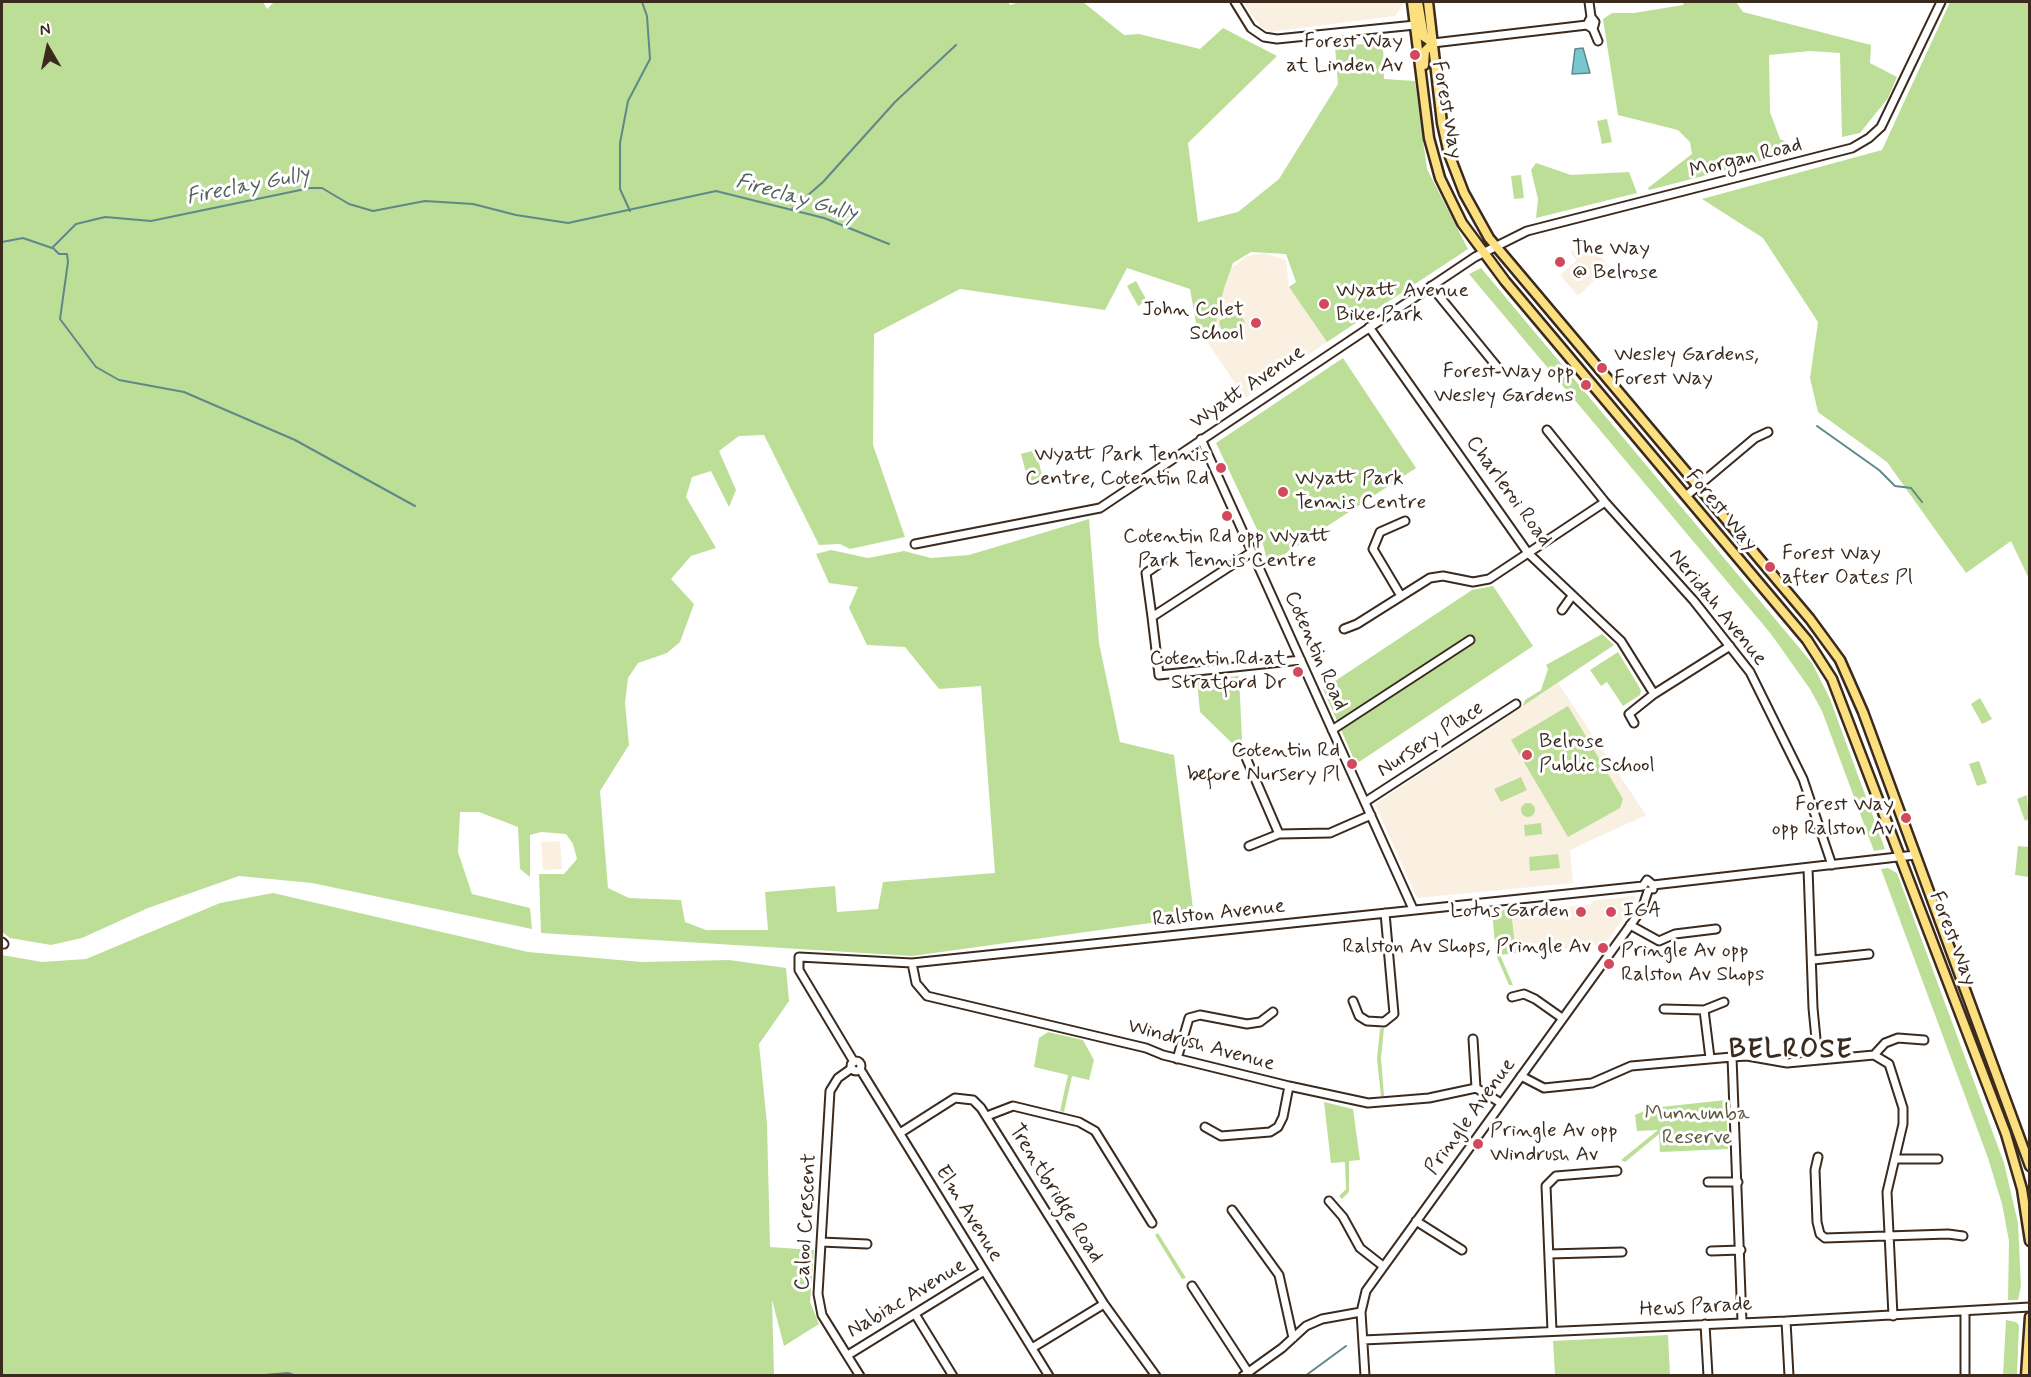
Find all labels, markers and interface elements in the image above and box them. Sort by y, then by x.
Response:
north arrow [18,18,78,78]
text: N [38,19,52,41]
place label: Forest Way at Linden Av [1286,30,1403,80]
marker: Forest Way at Linden Av [1408,48,1422,62]
street label: Forest Way [1425,59,1467,161]
street label: Morgan Road [1687,133,1805,185]
water label: Fireclay Gully [184,162,312,212]
water label: Fireclay Gully [732,169,860,229]
place label: The Way @ Belrose [1572,237,1658,287]
marker: The Way @ Belrose [1553,255,1567,269]
place label: Wyatt Avenue Bike Park [1336,279,1469,329]
marker: Wyatt Avenue Bike Park [1317,297,1331,311]
place label: John Colet School [1142,298,1244,348]
marker: John Colet School [1249,316,1263,330]
street label: Wyatt Avenue [1186,340,1310,436]
place label: Wesley Gardens, Forest Way [1614,343,1759,393]
place label: Forest Way opp Wesley Gardens [1434,360,1574,410]
marker: Wesley Gardens, Forest Way [1595,361,1609,375]
marker: Forest Way opp Wesley Gardens [1579,378,1593,392]
street label: Charleroi Road [1459,432,1557,552]
place label: Wyatt Park Tennis Centre, Cotentin Rd [1025,443,1209,493]
marker: Wyatt Park Tennis Centre, Cotentin Rd [1214,461,1228,475]
street label: Forest Way [1680,465,1762,557]
place label: Wyatt Park Tennis Centre [1295,467,1426,517]
marker: Wyatt Park Tennis Centre [1276,485,1290,499]
marker: Cotentin Rd opp Wyatt Park Tennis Centre [1220,509,1234,523]
place label: Cotentin Rd opp Wyatt Park Tennis Centre [1123,525,1331,575]
place label: Forest Way after Oates Pl [1782,542,1913,592]
street label: Neridah Avenue [1662,545,1772,671]
marker: Forest Way after Oates Pl [1763,560,1777,574]
street label: Cotentin Road [1277,587,1353,715]
place label: Cotentin Rd at Stratford Dr [1149,647,1286,697]
marker: Cotentin Rd at Stratford Dr [1291,665,1305,679]
street label: Nursery Place [1373,696,1489,784]
place label: Belrose Public School [1539,730,1655,780]
place label: Cotentin Rd before Nursery Pl [1186,739,1340,789]
marker: Belrose Public School [1520,748,1534,762]
marker: Cotentin Rd before Nursery Pl [1345,757,1359,771]
place label: Forest Way opp Ralston Av [1772,793,1894,843]
marker: Forest Way opp Ralston Av [1899,811,1913,825]
street label: Forest Way [1922,888,1982,990]
street label: Ralston Avenue [1152,895,1286,933]
place label: Lotus Garden [1450,899,1569,925]
place label: IGA [1623,899,1661,925]
marker: Lotus Garden [1574,905,1588,919]
marker: IGA [1604,905,1618,919]
place label: Ralston Av Shops, Pringle Av [1342,935,1591,961]
place label: Pringle Av opp Ralston Av Shops [1621,939,1764,989]
marker: Ralston Av Shops, Pringle Av [1596,941,1610,955]
marker: Pringle Av opp Ralston Av Shops [1602,957,1616,971]
street label: Windrush Avenue [1125,1014,1277,1078]
district label: BELROSE [1729,1035,1853,1067]
street label: Pringle Avenue [1420,1054,1522,1180]
park label: Munnumba Reserve [1645,1102,1749,1152]
place label: Pringle Av opp Windrush Av [1490,1119,1617,1169]
street label: Trentbridge Road [1002,1120,1108,1268]
marker: Pringle Av opp Windrush Av [1471,1137,1485,1151]
street label: Calool Crescent [791,1153,823,1291]
street label: Elm Avenue [928,1161,1008,1267]
street label: Nabiac Avenue [843,1254,971,1344]
street label: Hews Parade [1639,1292,1753,1324]

